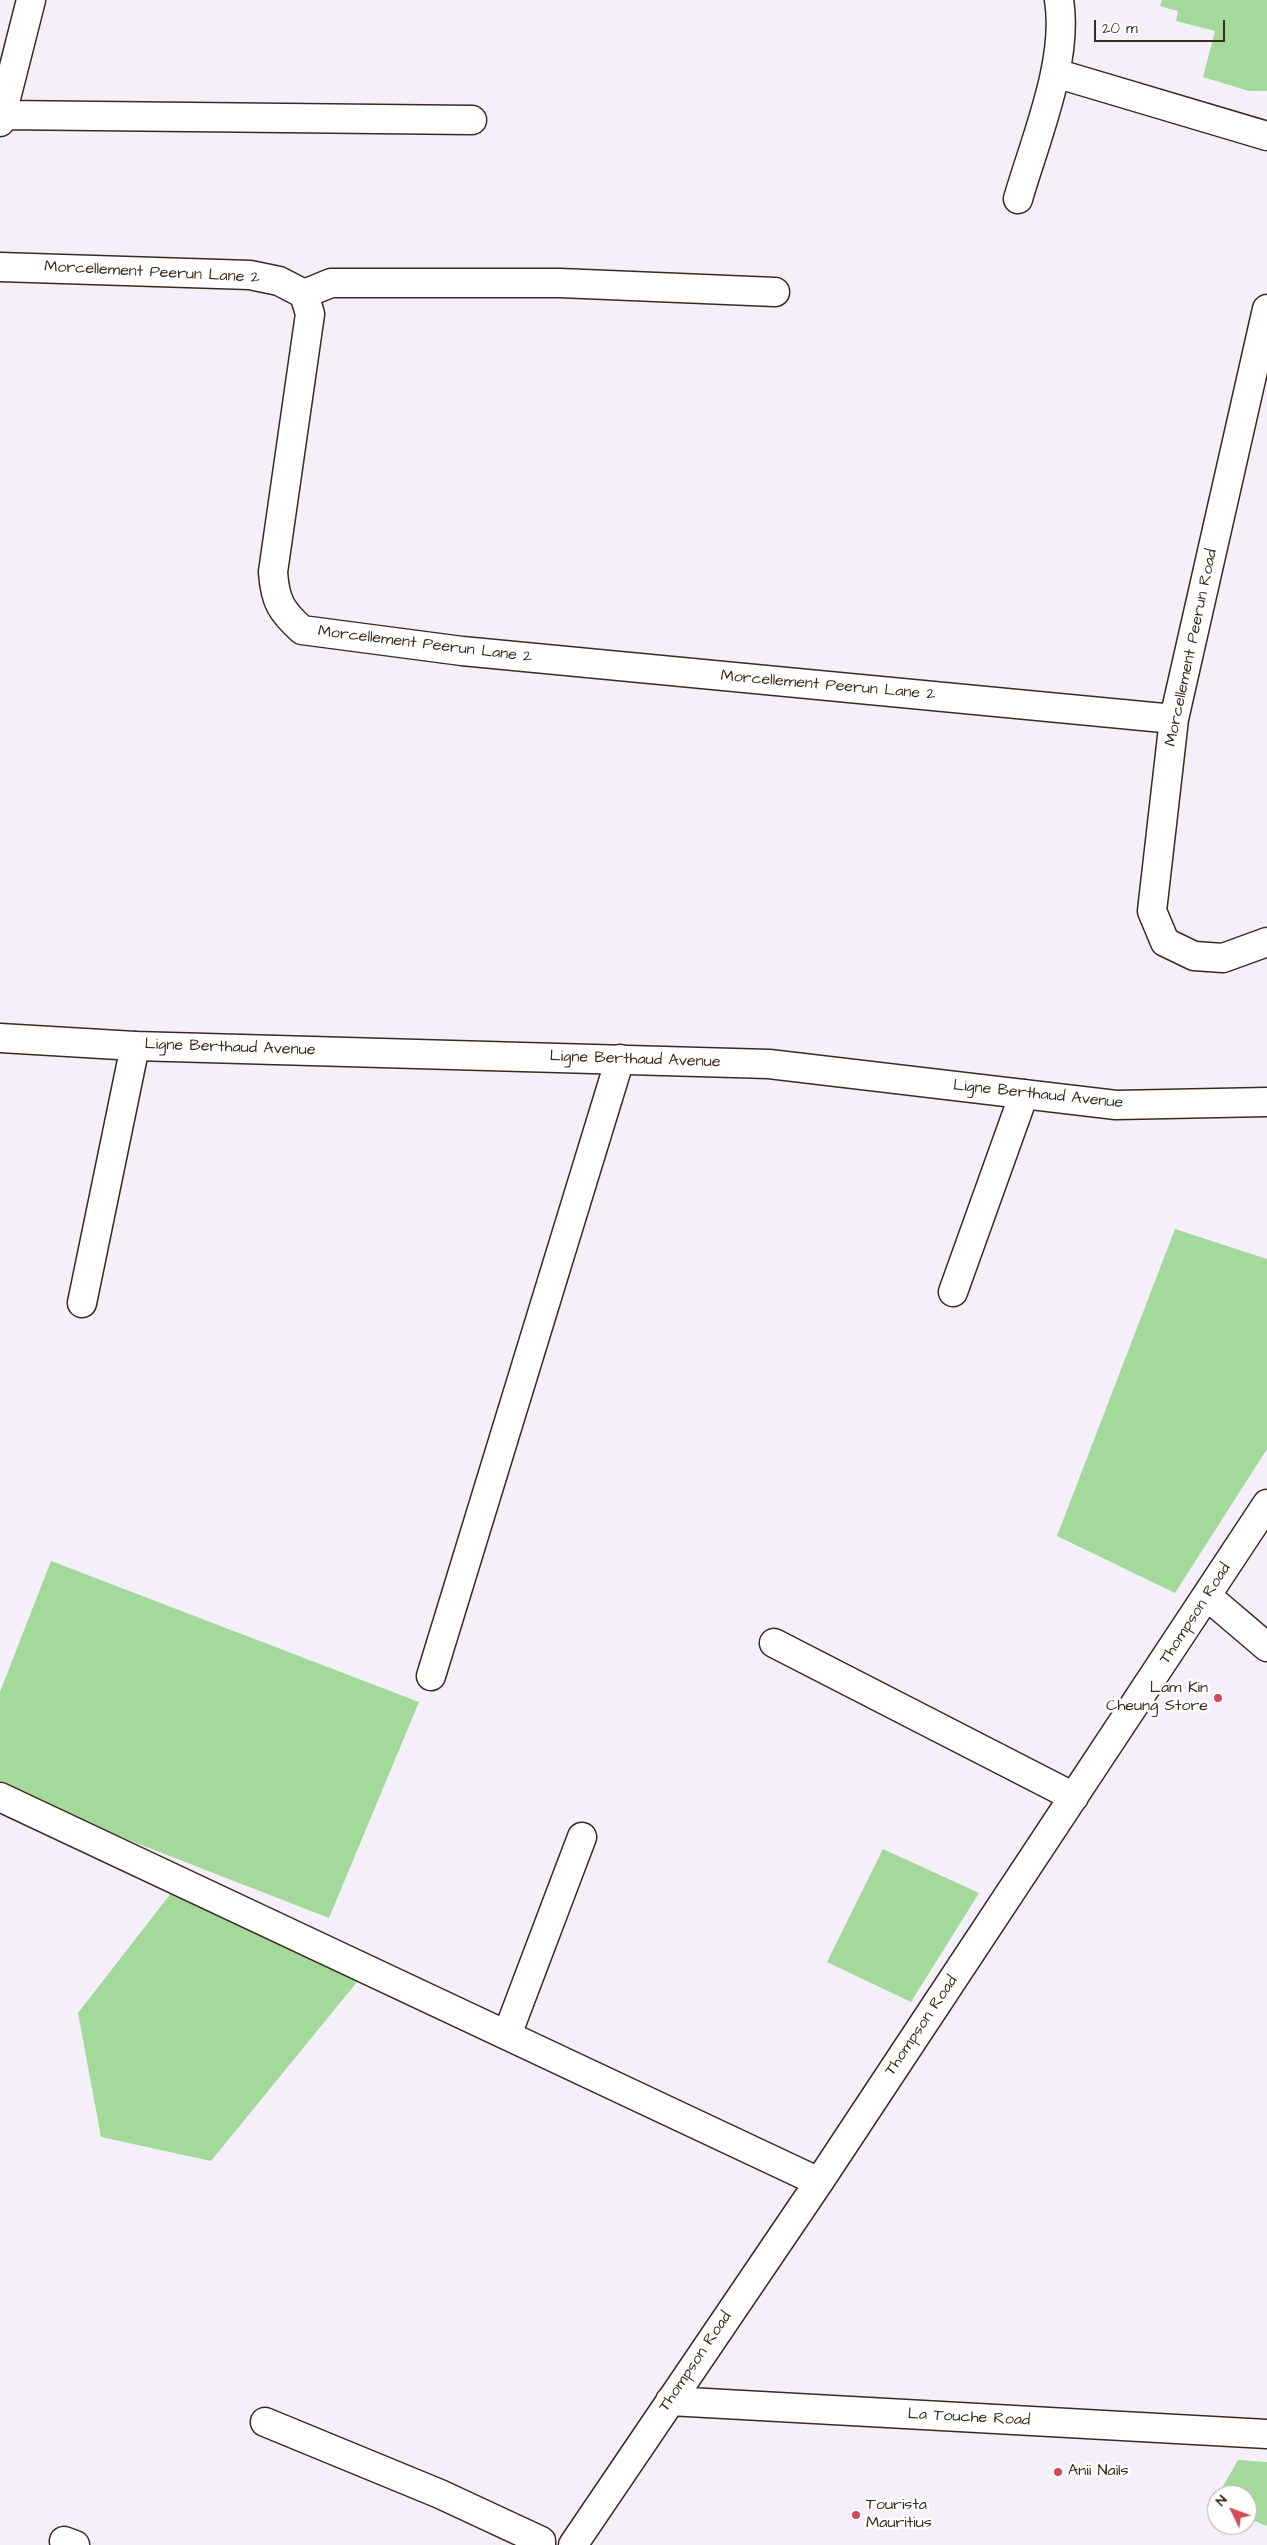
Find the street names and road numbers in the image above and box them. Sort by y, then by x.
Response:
street label: Morcellement Peerun Lane 2 [44,258,260,288]
street label: Morcellement Peerun Road [1162,548,1222,748]
street label: Morcellement Peerun Lane 2 [317,622,533,668]
street label: Morcellement Peerun Lane 2 [720,667,936,705]
street label: Ligne Berthaud Avenue [144,1035,316,1061]
street label: Ligne Berthaud Avenue [549,1047,721,1073]
street label: Ligne Berthaud Avenue [952,1077,1124,1113]
street label: Thompson Road [1156,1560,1236,1668]
street label: Thompson Road [881,1972,963,2080]
street label: Thompson Road [655,2308,737,2416]
street label: La Touche Road [907,2405,1031,2431]

